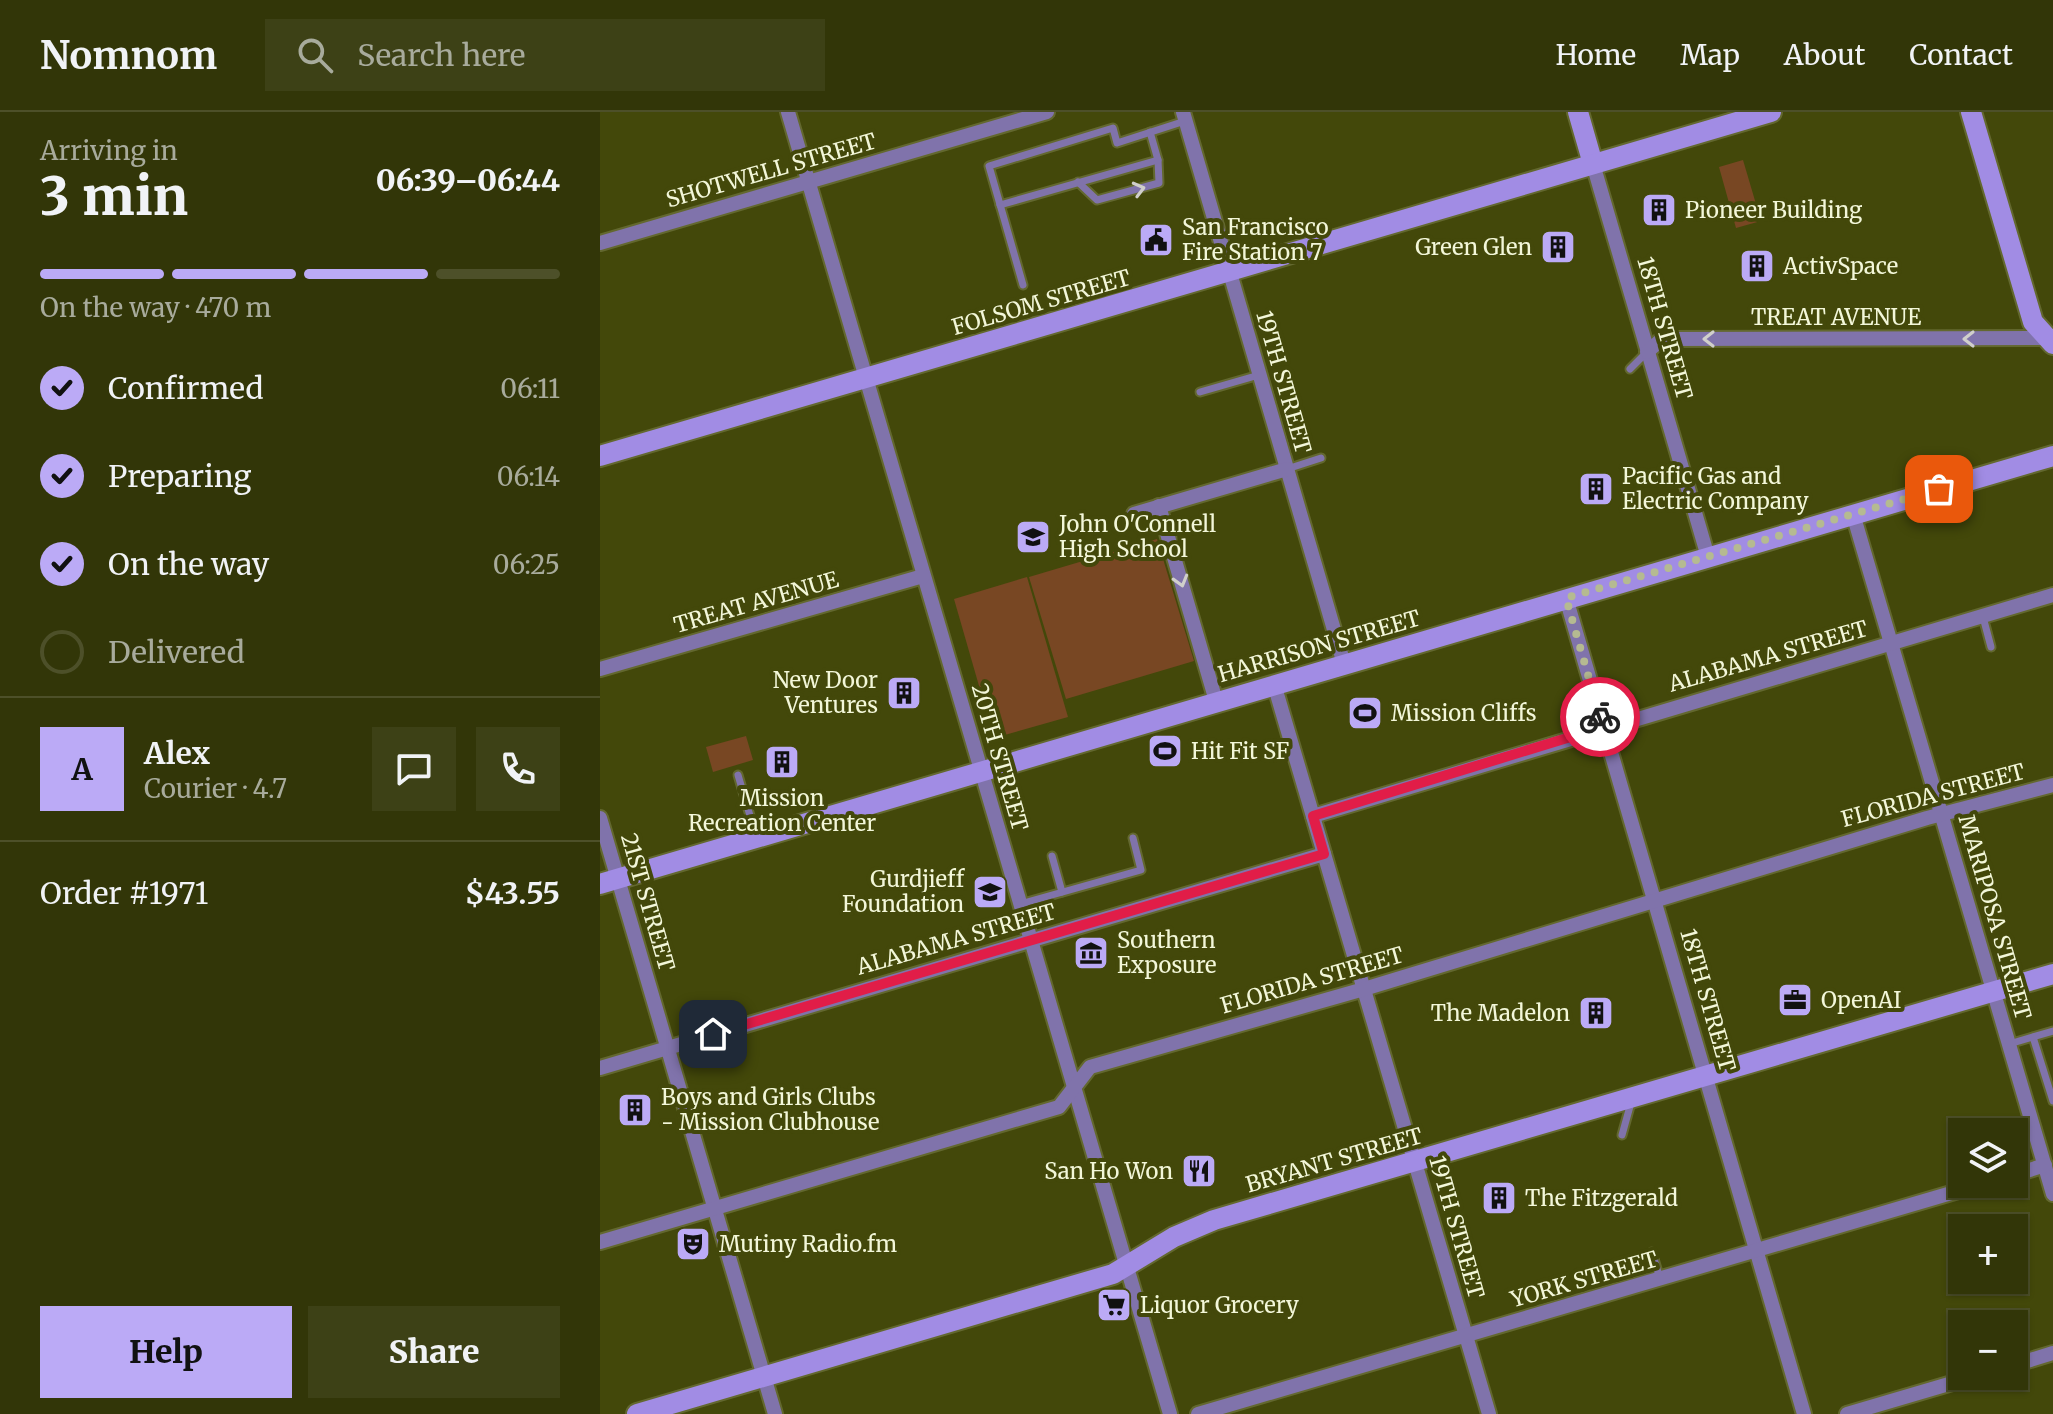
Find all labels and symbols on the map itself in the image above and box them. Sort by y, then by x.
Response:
street label: SHOTWELL STREET [663,127,879,213]
one-way arrow [1132,181,1146,198]
building icon: Pioneer Building [1640,191,1678,229]
place label: Pioneer Building [1685,196,1862,224]
place label: San Francisco Fire Station 7 [1182,213,1329,266]
public building icon: San Francisco Fire Station 7 [1137,221,1175,259]
building icon: Green Glen [1539,228,1577,266]
place label: Green Glen [1415,233,1532,261]
building icon: ActivSpace [1738,247,1776,285]
place label: ActivSpace [1782,252,1898,280]
street label: 18TH STREET [1631,253,1699,403]
street label: FOLSOM STREET [948,263,1134,341]
street label: TREAT AVENUE [1751,303,1921,331]
street label: 19TH STREET [1250,307,1318,457]
one-way arrow [1702,330,1715,348]
one-way arrow [1962,330,1975,348]
pin [1905,455,1973,523]
place label: Pacific Gas and Electric Company [1622,462,1809,515]
building icon: Pacific Gas and Electric Company [1577,470,1615,508]
place label: John O'Connell High School [1058,510,1216,563]
school or university icon: John O'Connell High School [1014,518,1052,556]
street label: TREAT AVENUE [670,565,842,639]
one-way arrow [1172,574,1188,588]
street label: HARRISON STREET [1215,604,1423,688]
street label: ALABAMA STREET [1664,614,1871,698]
place label: New Door Ventures [773,666,878,719]
building icon: New Door Ventures [885,674,923,712]
courier [1560,677,1640,757]
street label: 20TH STREET [966,680,1034,834]
sports icon: Mission Cliffs [1346,694,1384,732]
place label: Mission Cliffs [1391,699,1537,727]
sports icon: Hit Fit SF [1146,732,1184,770]
place label: Hit Fit SF [1191,737,1289,765]
building icon: Mission Recreation Center [763,743,801,781]
street label: FLORIDA STREET [1838,757,2028,833]
place label: Mission Recreation Center [688,784,876,837]
street label: MARIPOSA STREET [1952,811,2038,1023]
street label: 21ST STREET [615,830,681,974]
place label: Gurdjieff Foundation [842,865,966,918]
school or university icon: Gurdjieff Foundation [971,873,1009,911]
street label: ALABAMA STREET [852,897,1059,981]
street label: 18TH STREET [1674,925,1742,1075]
place label: Southern Exposure [1117,926,1217,979]
museum icon: Southern Exposure [1072,934,1110,972]
street label: FLORIDA STREET [1217,940,1407,1020]
office icon: OpenAI [1776,981,1814,1019]
place label: OpenAI [1821,986,1901,1014]
building icon: The Madelon [1577,994,1615,1032]
place label: The Madelon [1431,999,1570,1027]
pin [679,1000,747,1068]
place label: Boys and Girls Clubs - Mission Clubhouse [661,1083,879,1136]
building icon: Boys and Girls Clubs - Mission Clubhouse [616,1091,654,1129]
street label: BRYANT STREET [1242,1121,1426,1199]
restaurant icon: San Ho Won [1180,1152,1218,1190]
street label: 19TH STREET [1423,1152,1491,1302]
place label: San Ho Won [1044,1157,1173,1185]
building icon: The Fitzgerald [1480,1179,1518,1217]
place label: The Fitzgerald [1525,1184,1678,1212]
theatre icon: Mutiny Radio.fm [674,1225,712,1263]
place label: Mutiny Radio.fm [719,1230,897,1258]
street label: YORK STREET [1506,1245,1661,1314]
supermarket icon: Liquor Grocery [1095,1286,1133,1324]
place label: Liquor Grocery [1140,1291,1299,1319]

